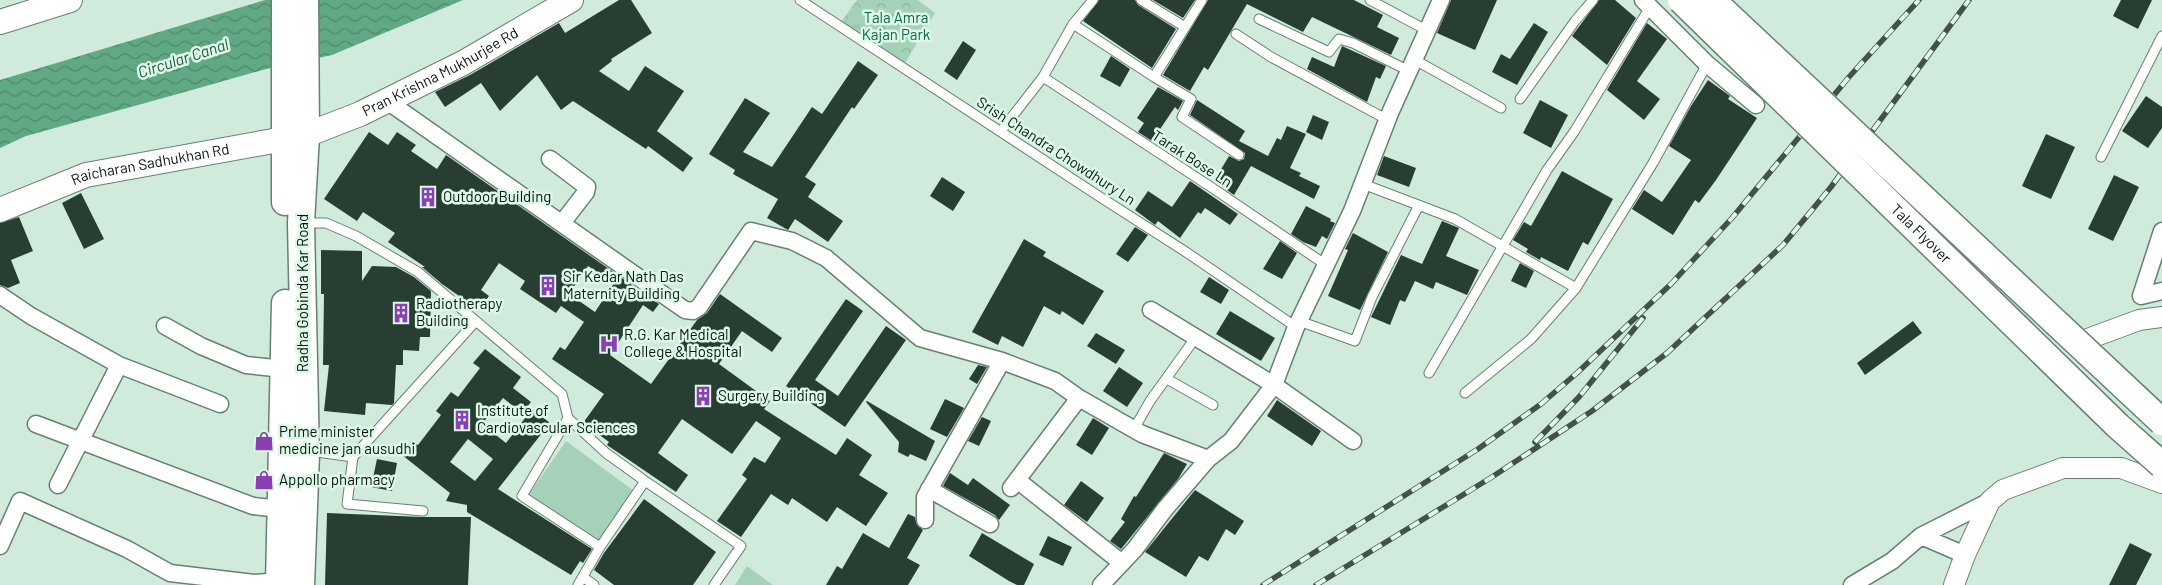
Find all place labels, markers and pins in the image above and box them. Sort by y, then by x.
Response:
building icon: Outdoor Building [417,186,439,208]
place label: Outdoor Building [443,187,551,205]
place label: Sir Kedar Nath Das Maternity Building [563,267,684,302]
building icon: Sir Kedar Nath Das Maternity Building [537,275,559,297]
place label: Radiotherapy Building [416,294,503,329]
building icon: Radiotherapy Building [390,302,412,324]
place label: R.G. Kar Medical College & Hospital [624,325,742,360]
hospital icon: R.G. Kar Medical College & Hospital [598,333,620,355]
building icon: Surgery Building [692,385,714,407]
place label: Surgery Building [718,386,825,404]
place label: Institute of Cardiovascular Sciences [477,401,635,436]
building icon: Institute of Cardiovascular Sciences [451,409,473,431]
place label: Prime minister medicine jan ausudhi [279,422,415,457]
shop icon: Prime minister medicine jan ausudhi [253,430,275,452]
shop icon: Appollo pharmacy [253,469,275,491]
place label: Appollo pharmacy [279,470,395,488]

